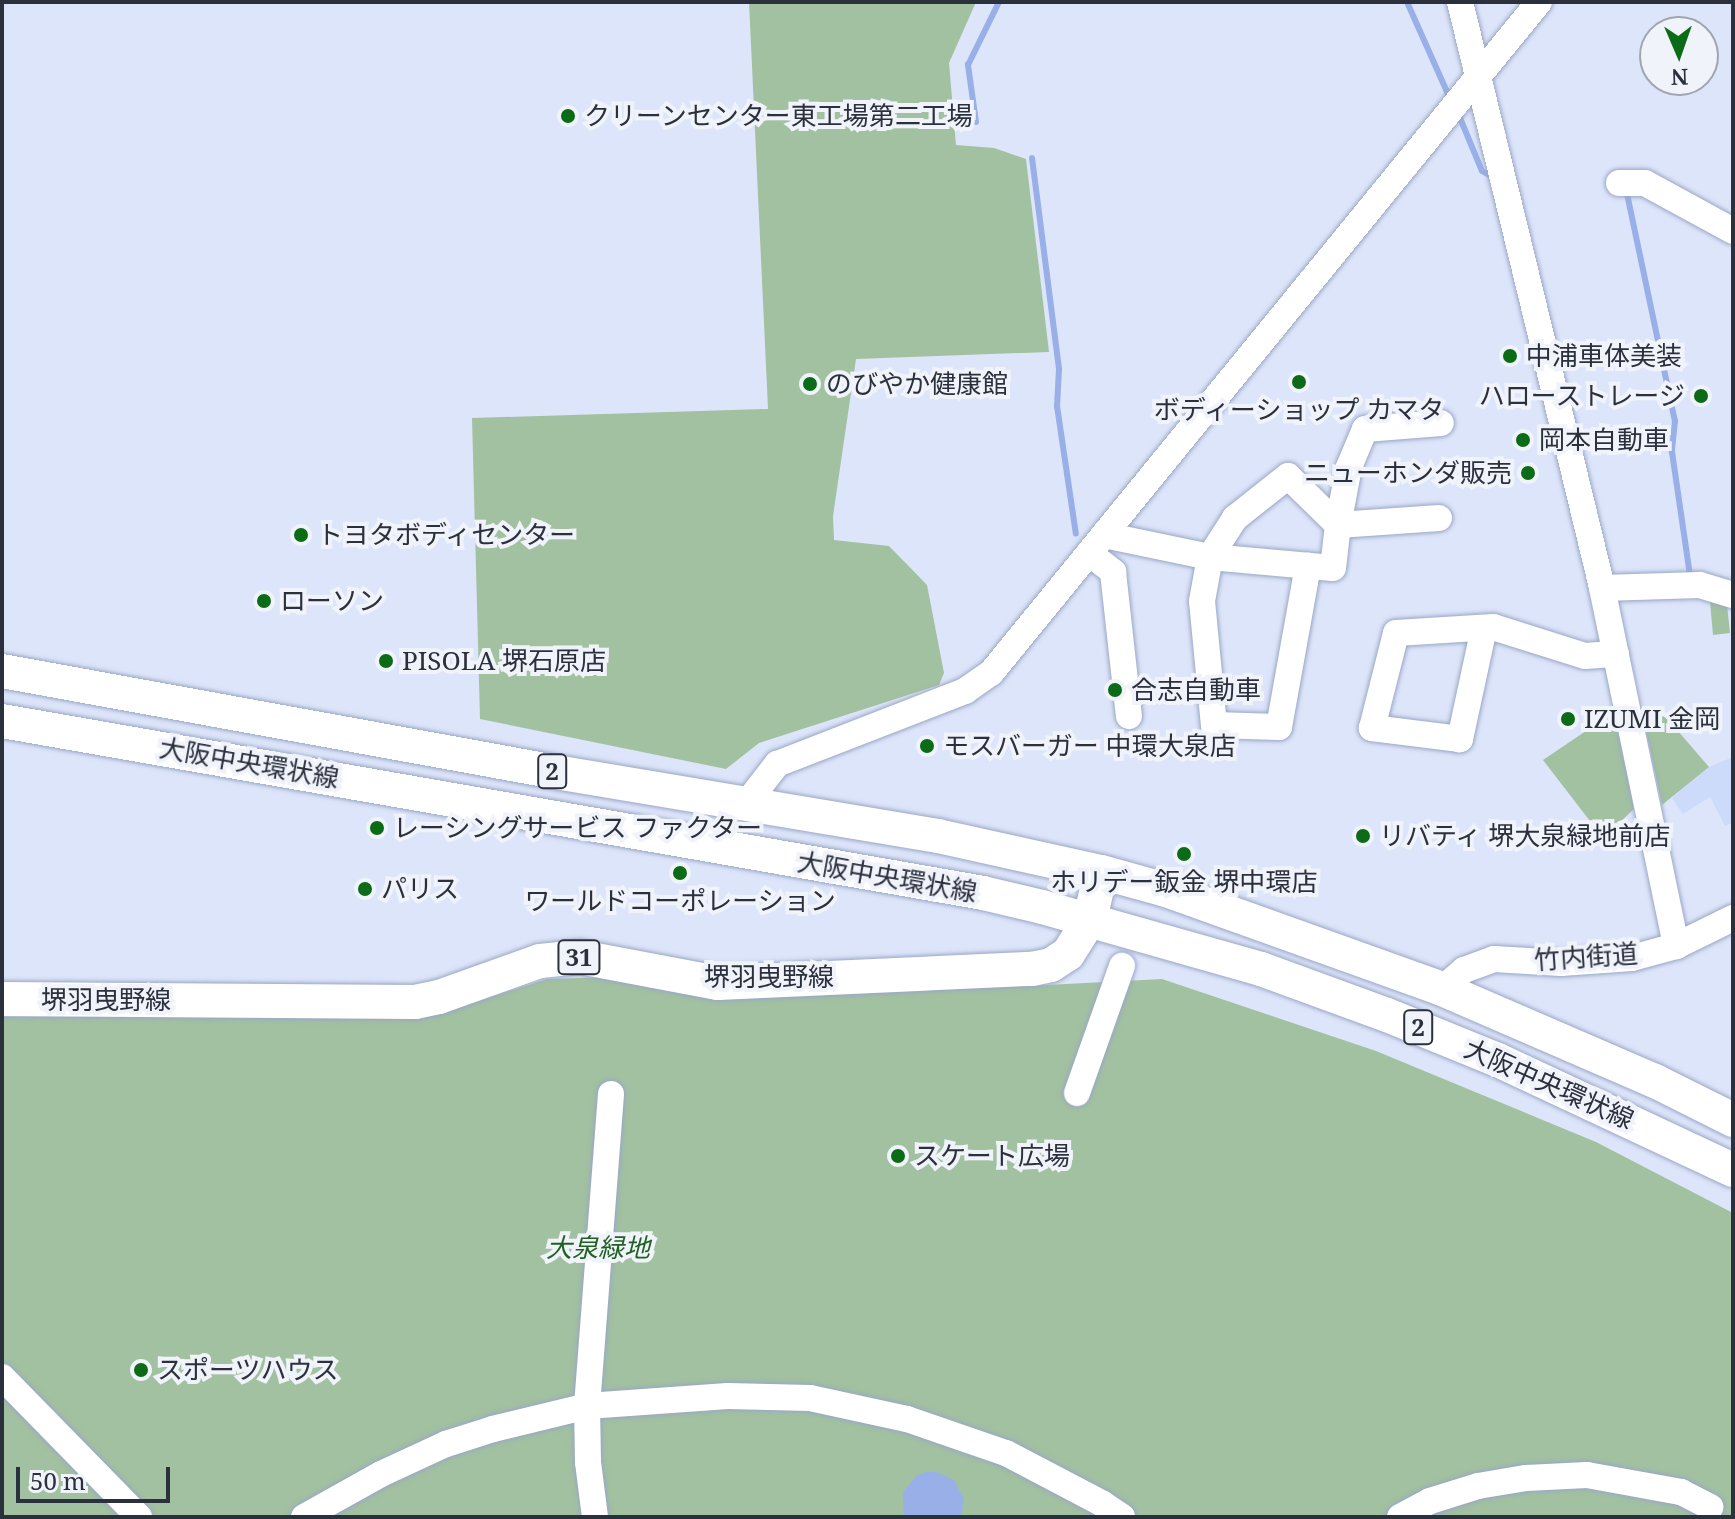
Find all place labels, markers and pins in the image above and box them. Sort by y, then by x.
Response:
place label: クリーンセンター東工場第二工場 [584,100,974,132]
marker: クリーンセンター東工場第二工場 [559,107,577,125]
place label: 中浦車体美装 [1526,340,1682,372]
marker: 中浦車体美装 [1501,347,1519,365]
place label: のびやか健康館 [826,368,1008,400]
marker: ボディーショップ カマタ [1290,373,1308,391]
marker: のびやか健康館 [801,375,819,393]
place label: ハローストレージ [1477,380,1685,412]
marker: ハローストレージ [1692,387,1710,405]
place label: ボディーショップ カマタ [1153,394,1445,426]
place label: 岡本自動車 [1539,424,1669,456]
marker: 岡本自動車 [1514,431,1532,449]
place label: ニューホンダ販売 [1304,457,1512,489]
marker: ニューホンダ販売 [1519,464,1537,482]
place label: トヨタボディセンター [317,519,577,551]
marker: トヨタボディセンター [292,526,310,544]
place label: ローソン [280,585,384,617]
marker: ローソン [255,592,273,610]
place label: PISOLA 堺石原店 [402,645,606,677]
marker: PISOLA 堺石原店 [377,652,395,670]
place label: 合志自動車 [1131,674,1261,706]
marker: 合志自動車 [1106,681,1124,699]
place label: IZUMI 金岡 [1584,703,1720,735]
marker: IZUMI 金岡 [1559,710,1577,728]
place label: モスバーガー 中環大泉店 [943,730,1236,762]
marker: モスバーガー 中環大泉店 [918,737,936,755]
place label: レーシングサービス ファクター [393,812,764,844]
marker: レーシングサービス ファクター [368,819,386,837]
place label: リバティ 堺大泉緑地前店 [1379,820,1672,852]
marker: リバティ 堺大泉緑地前店 [1354,827,1372,845]
marker: ホリデー鈑金 堺中環店 [1175,845,1193,863]
marker: ワールドコーポレーション [671,864,689,882]
place label: ホリデー鈑金 堺中環店 [1051,866,1317,898]
place label: パリス [381,873,459,905]
marker: パリス [356,880,374,898]
place label: ワールドコーポレーション [524,885,836,917]
place label: スケート広場 [914,1140,1070,1172]
marker: スケート広場 [889,1147,907,1165]
place label: スポーツハウス [157,1354,339,1386]
marker: スポーツハウス [132,1361,150,1379]

